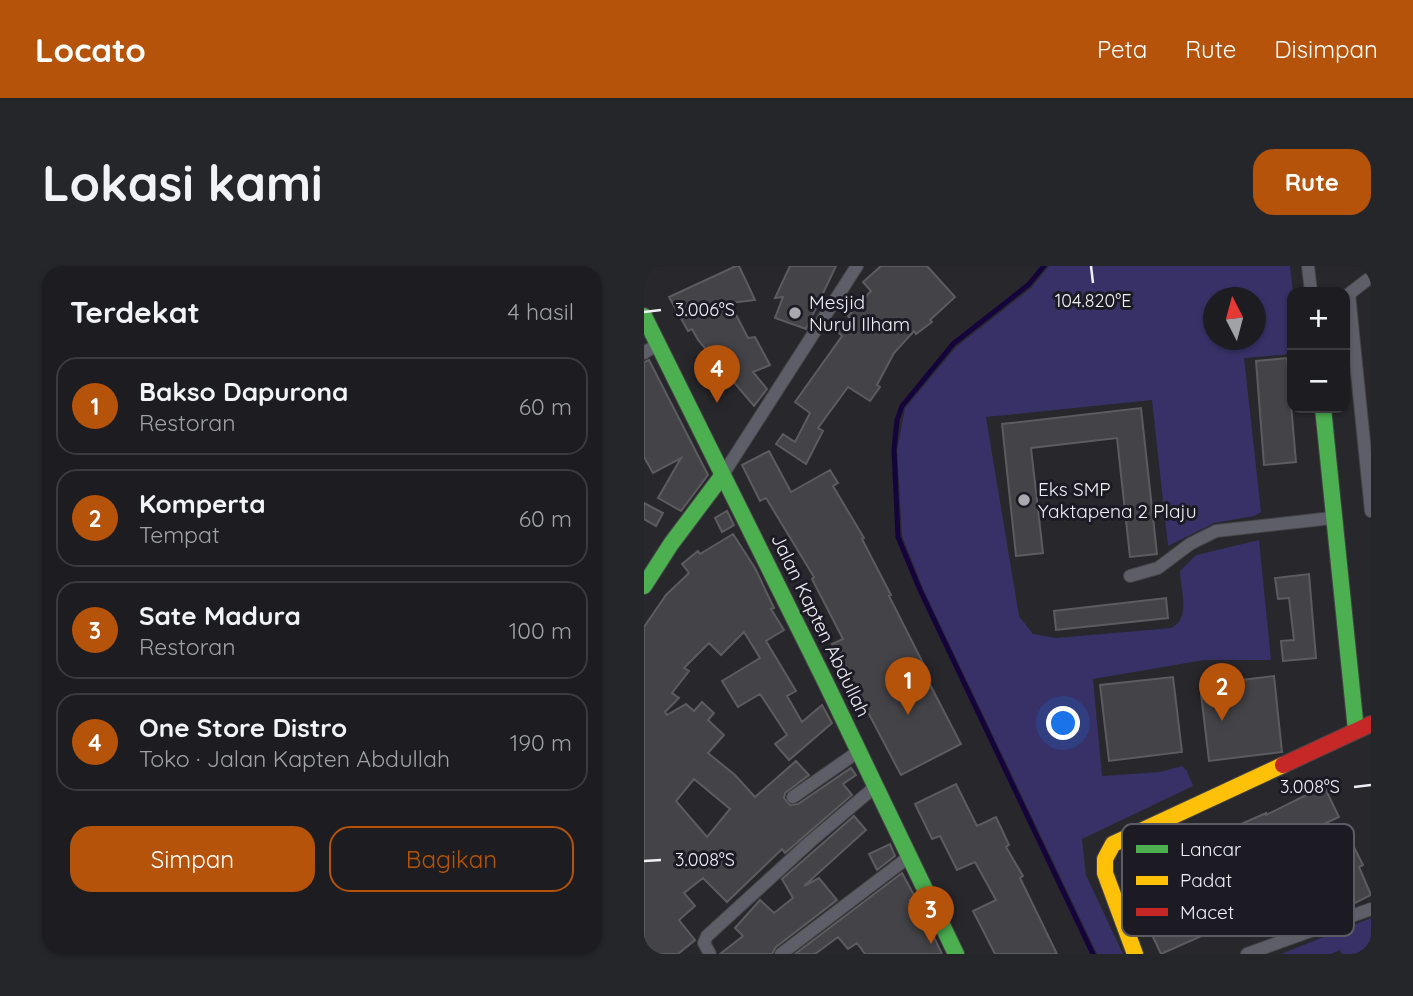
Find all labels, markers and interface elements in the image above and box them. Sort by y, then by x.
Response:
text: Locato [35,29,146,70]
text: Peta [1097,34,1147,64]
text: Rute [1185,34,1236,64]
text: Disimpan [1274,34,1378,64]
button: Rute [1253,149,1371,215]
text: Lokasi kami [42,152,323,213]
north arrow [1203,287,1266,350]
map controls [1287,287,1350,413]
button: + [1287,287,1350,350]
text: 104.820°E [1055,289,1131,312]
place label: Mesjid Nurul Ilham [809,290,910,336]
text: Terdekat [70,293,200,331]
text: 4 hasil [508,297,574,326]
text: 3.006°S [675,298,735,321]
marker: Mesjid Nurul Ilham [787,305,803,321]
pin: 4 [694,345,740,403]
button: − [1287,350,1350,413]
text: Bakso Dapurona [139,375,348,408]
text: 1 [91,392,99,421]
text: 60 m [519,392,572,421]
text: Restoran [139,408,235,437]
place label: Eks SMP Yaktapena 2 Plaju [1038,477,1196,523]
text: Komperta [139,487,266,520]
marker: Eks SMP Yaktapena 2 Plaju [1016,492,1032,508]
text: 2 [88,504,102,533]
text: 60 m [519,504,572,533]
text: Tempat [139,520,220,549]
street label: Jalan Kapten Abdullah [766,529,876,721]
text: Sate Madura [139,599,301,632]
text: 3 [89,616,101,645]
text: 100 m [509,616,572,645]
text: Restoran [139,632,235,661]
pin: 1 [885,657,931,715]
pin: 2 [1199,663,1245,721]
your location [1046,706,1080,740]
text: One Store Distro [139,711,347,744]
text: 4 [88,728,102,757]
text: 190 m [510,728,572,757]
text: Toko · Jalan Kapten Abdullah [139,744,450,773]
text: 3.008°S [1280,775,1340,798]
legend [1122,824,1354,936]
button: Simpan [70,826,315,892]
button: Bagikan [329,826,574,892]
text: Lancar [1180,837,1242,861]
text: 3.008°S [675,848,735,871]
text: Padat [1180,868,1232,892]
pin: 3 [908,886,954,944]
text: Macet [1180,900,1234,924]

